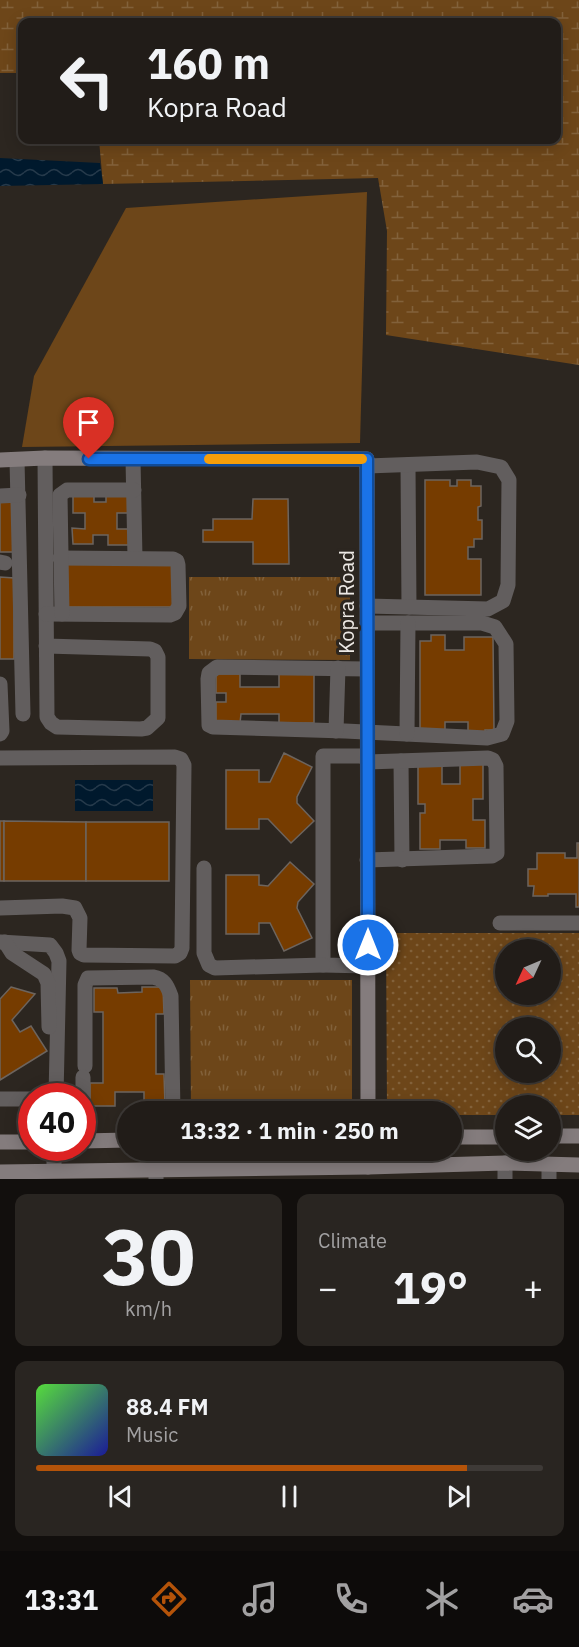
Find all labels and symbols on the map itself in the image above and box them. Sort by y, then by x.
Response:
pin [63,397,114,459]
street label: Kopra Road [333,550,360,654]
position arrow [336,913,400,977]
north arrow [495,939,561,1005]
speed limit sign: 40 [18,1083,96,1161]

